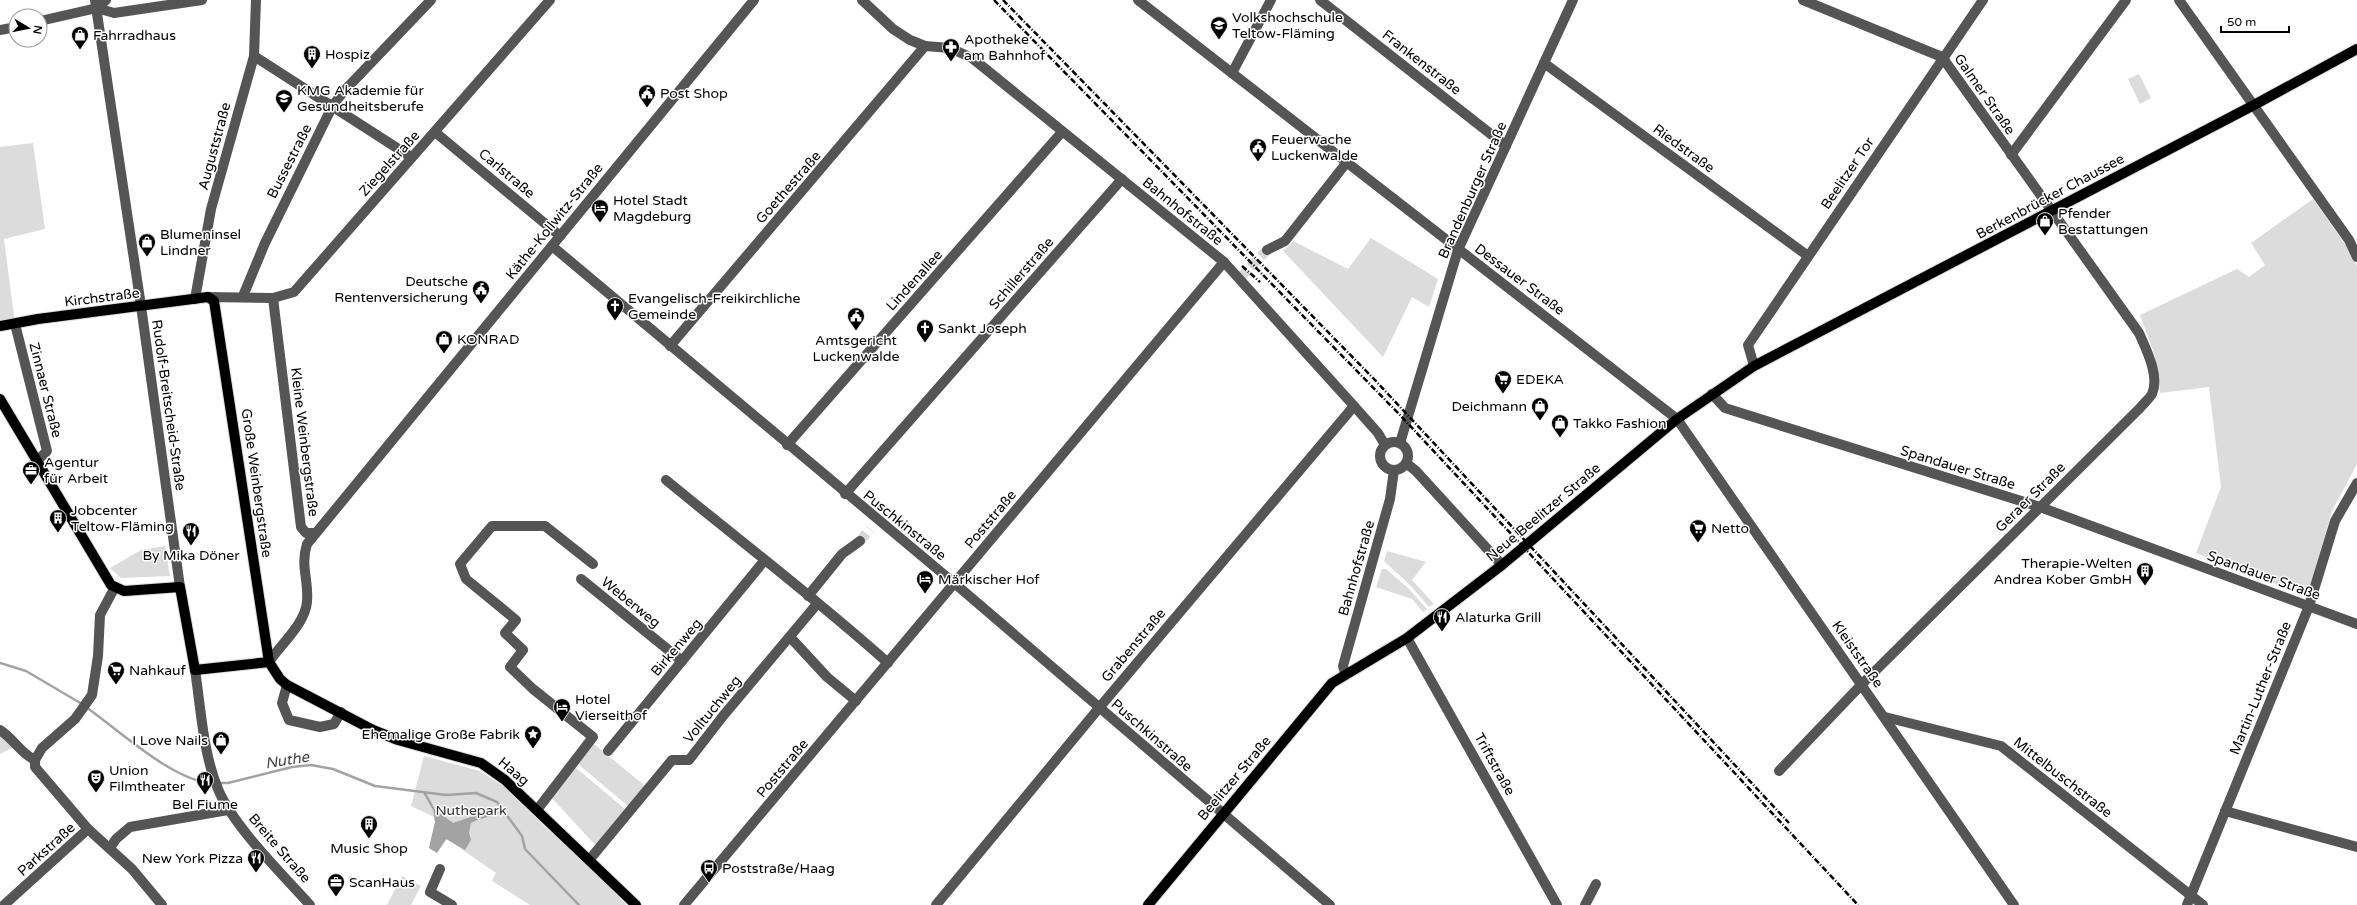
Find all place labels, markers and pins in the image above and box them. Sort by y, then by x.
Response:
place label: Volkshochschule Teltow-Fläming [1232,9,1343,42]
school or university icon: Volkshochschule Teltow-Fläming [1209,15,1229,40]
shop icon: Fahrradhaus [70,25,90,50]
place label: Fahrradhaus [93,27,176,44]
place label: Apotheke am Bahnhof [964,31,1046,64]
pharmacy icon: Apotheke am Bahnhof [941,37,961,62]
building icon: Hospiz [302,44,322,69]
place label: Hospiz [325,46,370,63]
place label: KMG Akademie für Gesundheitsberufe [297,82,424,115]
public building icon: Post Shop [637,83,657,108]
place label: Post Shop [660,85,728,102]
school or university icon: KMG Akademie für Gesundheitsberufe [274,88,294,113]
place label: Feuerwache Luckenwalde [1271,131,1358,164]
public building icon: Feuerwache Luckenwalde [1248,137,1268,162]
place label: Hotel Stadt Magdeburg [613,192,691,225]
hotel icon: Hotel Stadt Magdeburg [590,198,610,223]
place label: Pfender Bestattungen [2058,205,2148,238]
shop icon: Pfender Bestattungen [2035,211,2055,236]
place label: Blumeninsel Lindner [160,226,241,259]
shop icon: Blumeninsel Lindner [137,232,157,257]
place label: Deutsche Rentenversicherung [334,273,468,306]
public building icon: Deutsche Rentenversicherung [471,279,491,304]
place label: Evangelisch-Freikirchliche Gemeinde [628,290,800,323]
church icon: Evangelisch-Freikirchliche Gemeinde [605,296,625,321]
public building icon: Amtsgericht Luckenwalde [846,306,866,331]
church icon: Sankt Joseph [915,318,935,343]
place label: Sankt Joseph [938,320,1027,337]
shop icon: KONRAD [434,329,454,354]
place label: KONRAD [457,331,520,348]
place label: Amtsgericht Luckenwalde [813,332,900,365]
supermarket icon: EDEKA [1493,369,1513,394]
place label: EDEKA [1516,371,1564,388]
shop icon: Deichmann [1530,396,1550,421]
place label: Deichmann [1452,398,1527,415]
shop icon: Takko Fashion [1550,413,1570,438]
place label: Takko Fashion [1573,415,1667,432]
place label: Agentur für Arbeit [44,454,109,487]
office icon: Agentur für Arbeit [21,460,41,485]
place label: Jobcenter Teltow-Fläming [71,502,174,535]
building icon: Jobcenter Teltow-Fläming [48,508,68,533]
supermarket icon: Netto [1688,518,1708,543]
place label: Netto [1711,520,1749,537]
restaurant icon: By Mika Döner [181,521,201,546]
place label: By Mika Döner [142,547,240,564]
place label: Therapie-Welten Andrea Kober GmbH [1993,555,2132,588]
building icon: Therapie-Welten Andrea Kober GmbH [2135,561,2155,586]
hotel icon: Märkischer Hof [915,569,935,594]
place label: Märkischer Hof [938,571,1040,588]
restaurant icon: Alaturka Grill [1432,607,1452,632]
place label: Alaturka Grill [1455,609,1541,626]
supermarket icon: Nahkauf [106,660,126,685]
place label: Nahkauf [129,662,186,679]
place label: Hotel Vierseithof [575,691,648,724]
hotel icon: Hotel Vierseithof [552,697,572,722]
place icon: Ehemalige Große Fabrik [523,724,543,749]
place label: Ehemalige Große Fabrik [362,726,520,743]
shop icon: I Love Nails [211,730,231,755]
place label: I Love Nails [132,732,208,749]
place label: Union Filmtheater [109,762,186,795]
theatre icon: Union Filmtheater [86,768,106,793]
restaurant icon: Bel Fiume [195,770,215,795]
place label: Bel Fiume [172,796,238,813]
building icon: Music Shop [359,814,379,839]
place label: Music Shop [330,840,408,857]
restaurant icon: New York Pizza [246,848,266,873]
place label: New York Pizza [142,850,243,867]
bus stop icon: Poststraße/Haag [699,858,719,883]
place label: Poststraße/Haag [722,860,835,877]
office icon: ScanHaus [326,872,346,897]
place label: ScanHaus [349,874,415,891]

